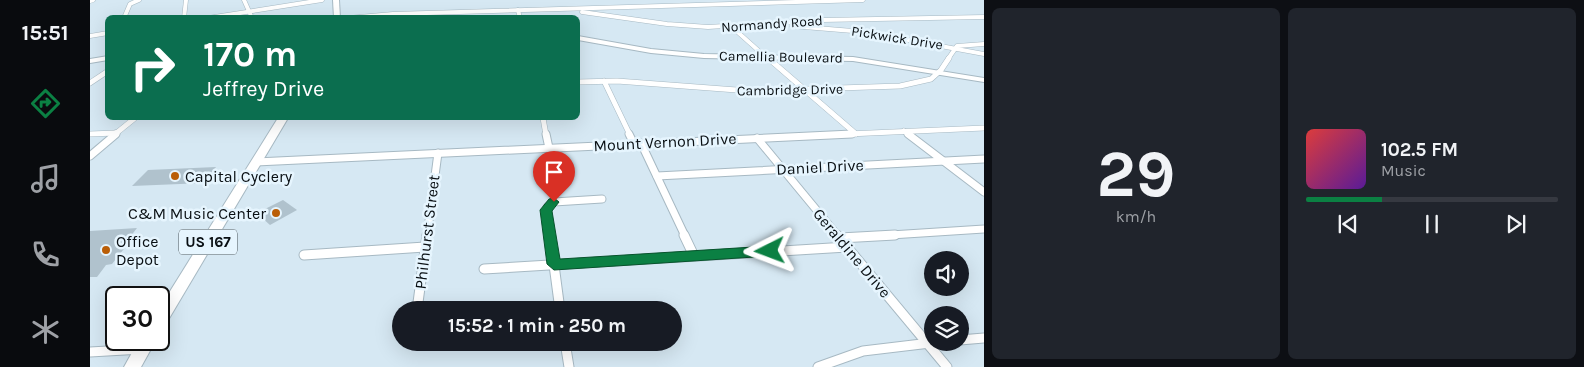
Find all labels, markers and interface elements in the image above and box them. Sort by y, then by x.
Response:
street label: Normandy Road [721,12,823,36]
text: 15:51 [21,20,69,46]
street label: Pickwick Drive [850,22,944,54]
text: 170 m [203,34,297,75]
icon: right [120,35,185,100]
street label: Camellia Boulevard [719,47,843,67]
text: Jeffrey Drive [203,76,324,102]
street label: Cambridge Drive [737,81,843,99]
icon: directions [28,86,63,121]
street label: Mount Vernon Drive [593,129,737,155]
text: 29 [1097,136,1175,212]
text: 102.5 FM [1381,139,1458,161]
pin [533,151,575,202]
street label: Daniel Drive [776,155,864,179]
icon: arrive [540,158,568,186]
icon: music [28,161,63,196]
text: Music [1381,161,1426,180]
place label: Capital Cyclery [185,167,293,186]
marker: Capital Cyclery [169,170,181,182]
street label: Philhurst Street [411,174,443,290]
place label: C&M Music Center [128,204,266,223]
street label: Geraldine Drive [809,204,895,302]
marker: C&M Music Center [270,207,282,219]
text: km/h [1116,207,1156,226]
icon: previous [1334,210,1362,238]
icon: pause [1418,210,1446,238]
icon: next [1502,210,1530,238]
position arrow [743,224,795,276]
road number: US 167 [179,230,237,254]
place label: Office Depot [116,232,159,269]
icon: phone [28,237,63,272]
marker: Office Depot [100,244,112,256]
map controls [924,251,969,351]
button: sound [924,251,969,296]
speed limit sign: 30 [105,286,170,351]
button: layers [924,306,969,351]
icon: climate [28,312,63,347]
text: 15:52 · 1 min · 250 m [448,315,626,337]

